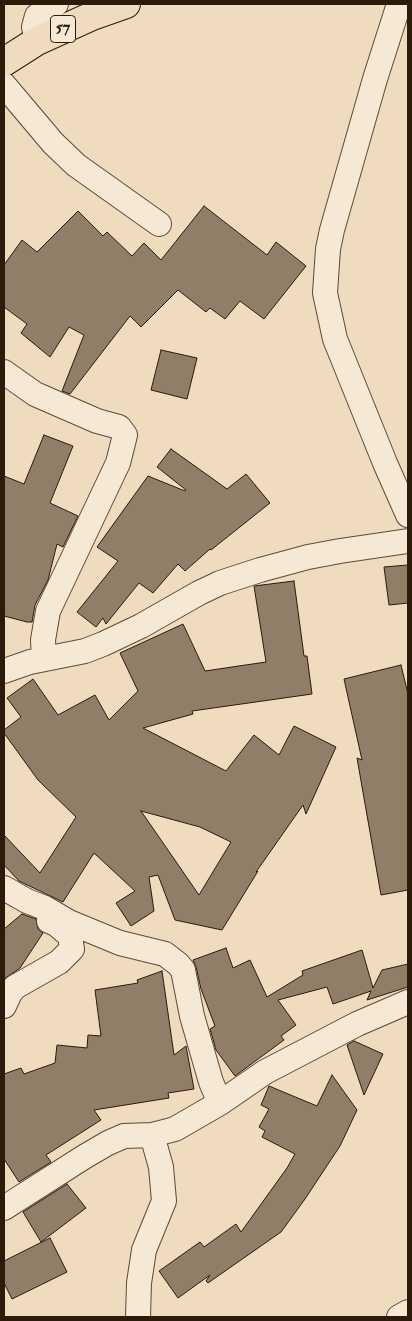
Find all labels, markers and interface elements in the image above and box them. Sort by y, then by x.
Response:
road number: 57 [50,15,76,42]

